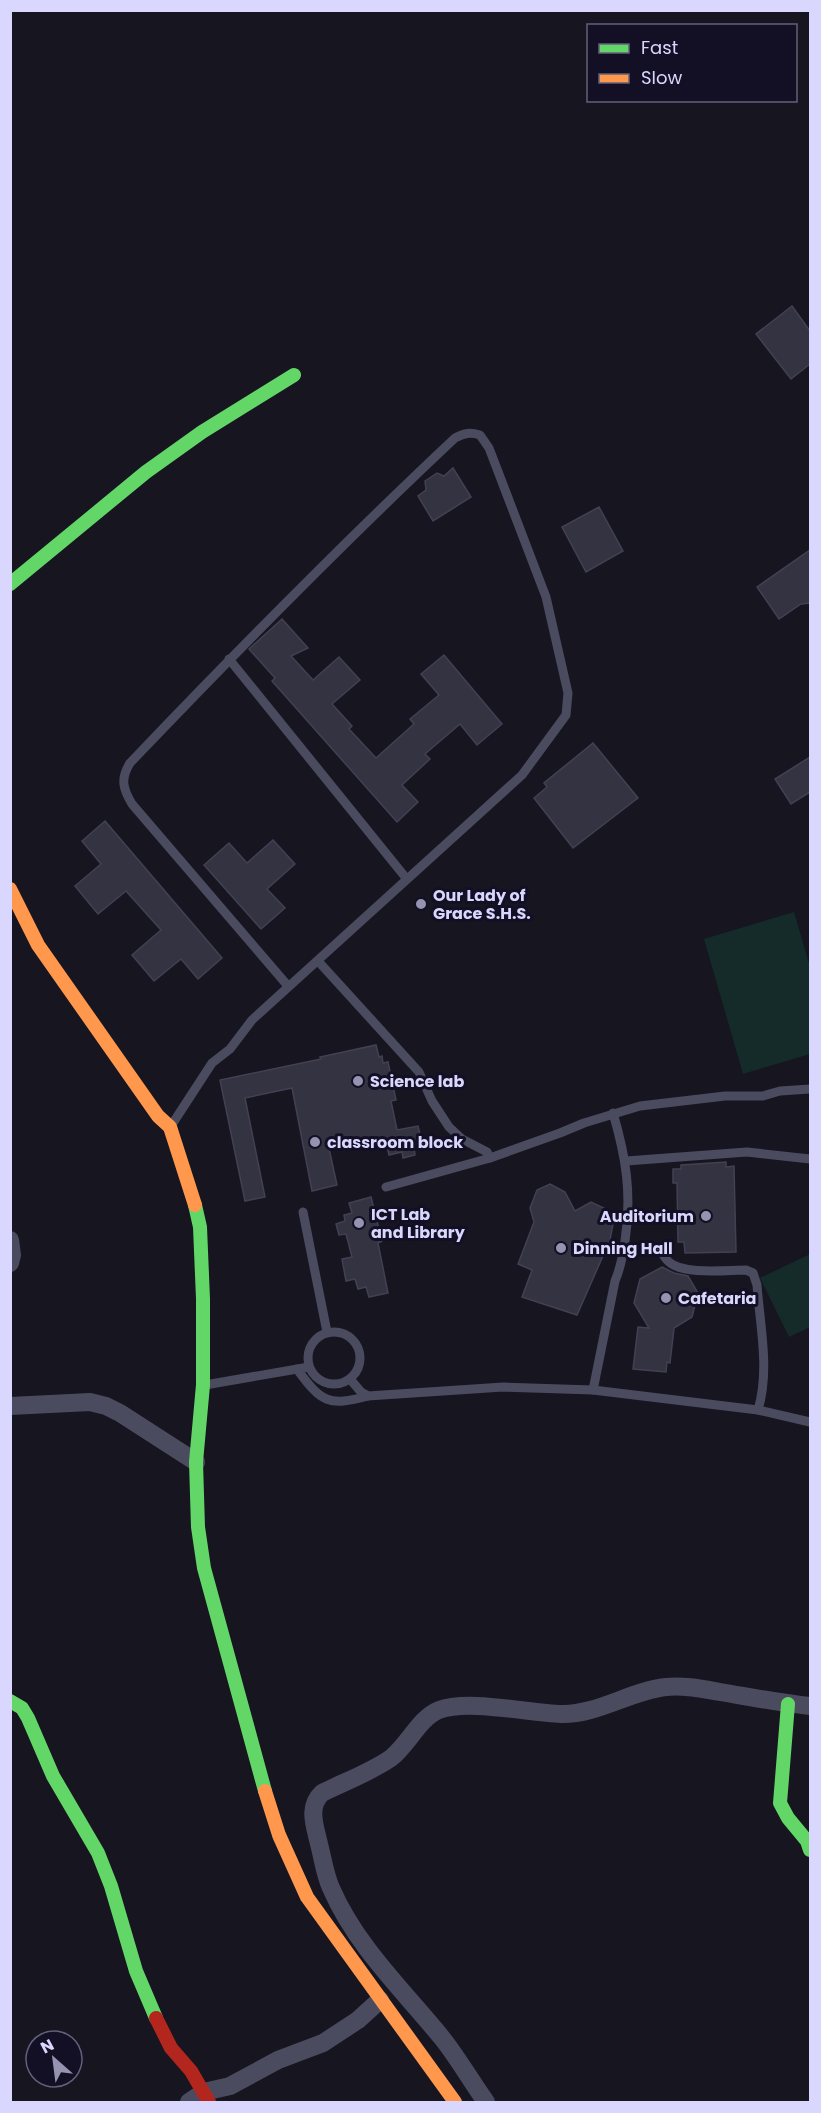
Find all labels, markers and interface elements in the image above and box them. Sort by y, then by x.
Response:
legend [587,24,797,102]
text: Fast [641,35,678,60]
text: Slow [641,65,683,90]
place label: Our Lady of Grace S.H.S. [433,884,531,925]
marker: Our Lady of Grace S.H.S. [414,897,428,911]
place label: Science lab [370,1070,464,1093]
marker: Science lab [351,1074,365,1088]
place label: classroom block [327,1131,463,1154]
marker: classroom block [308,1135,322,1149]
place label: ICT Lab and Library [371,1203,466,1244]
place label: Auditorium [600,1205,694,1228]
marker: Auditorium [699,1209,713,1223]
marker: ICT Lab and Library [352,1216,366,1230]
place label: Dinning Hall [573,1237,673,1260]
marker: Dinning Hall [554,1241,568,1255]
place label: Cafetaria [678,1287,756,1310]
marker: Cafetaria [659,1291,673,1305]
north arrow [24,2029,84,2089]
text: N [36,2033,58,2059]

